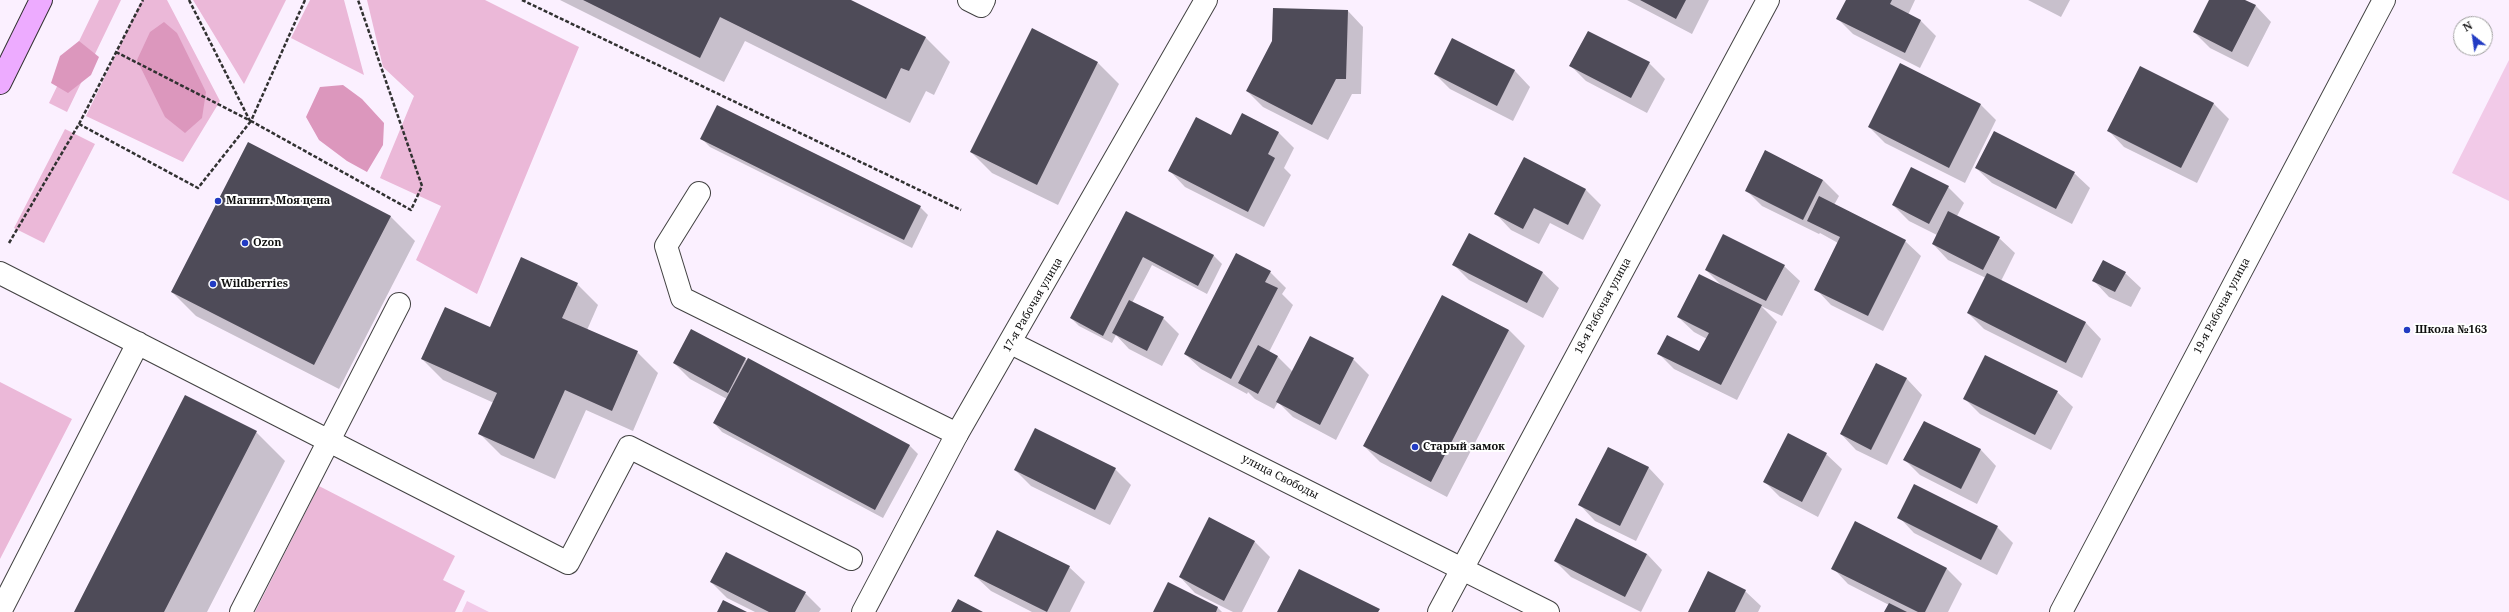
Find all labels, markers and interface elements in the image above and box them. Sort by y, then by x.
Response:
north arrow [2453,16,2493,56]
text: N [2460,17,2475,35]
place label: Магнит. Моя цена [226,194,330,208]
marker: Магнит. Моя цена [213,196,223,206]
place label: Ozon [253,236,282,250]
marker: Ozon [240,238,250,248]
street label: 17-я Рабочая улица [1001,255,1065,355]
street label: 18-я Рабочая улица [1572,256,1634,356]
street label: 19-я Рабочая улица [2191,256,2253,356]
place label: Wildberries [221,277,288,291]
marker: Wildberries [208,279,218,289]
place label: Школа №163 [2415,323,2487,337]
marker: Школа №163 [2402,325,2412,335]
place label: Старый замок [1423,440,1505,454]
marker: Старый замок [1410,442,1420,452]
street label: улица Свободы [1239,452,1321,502]

